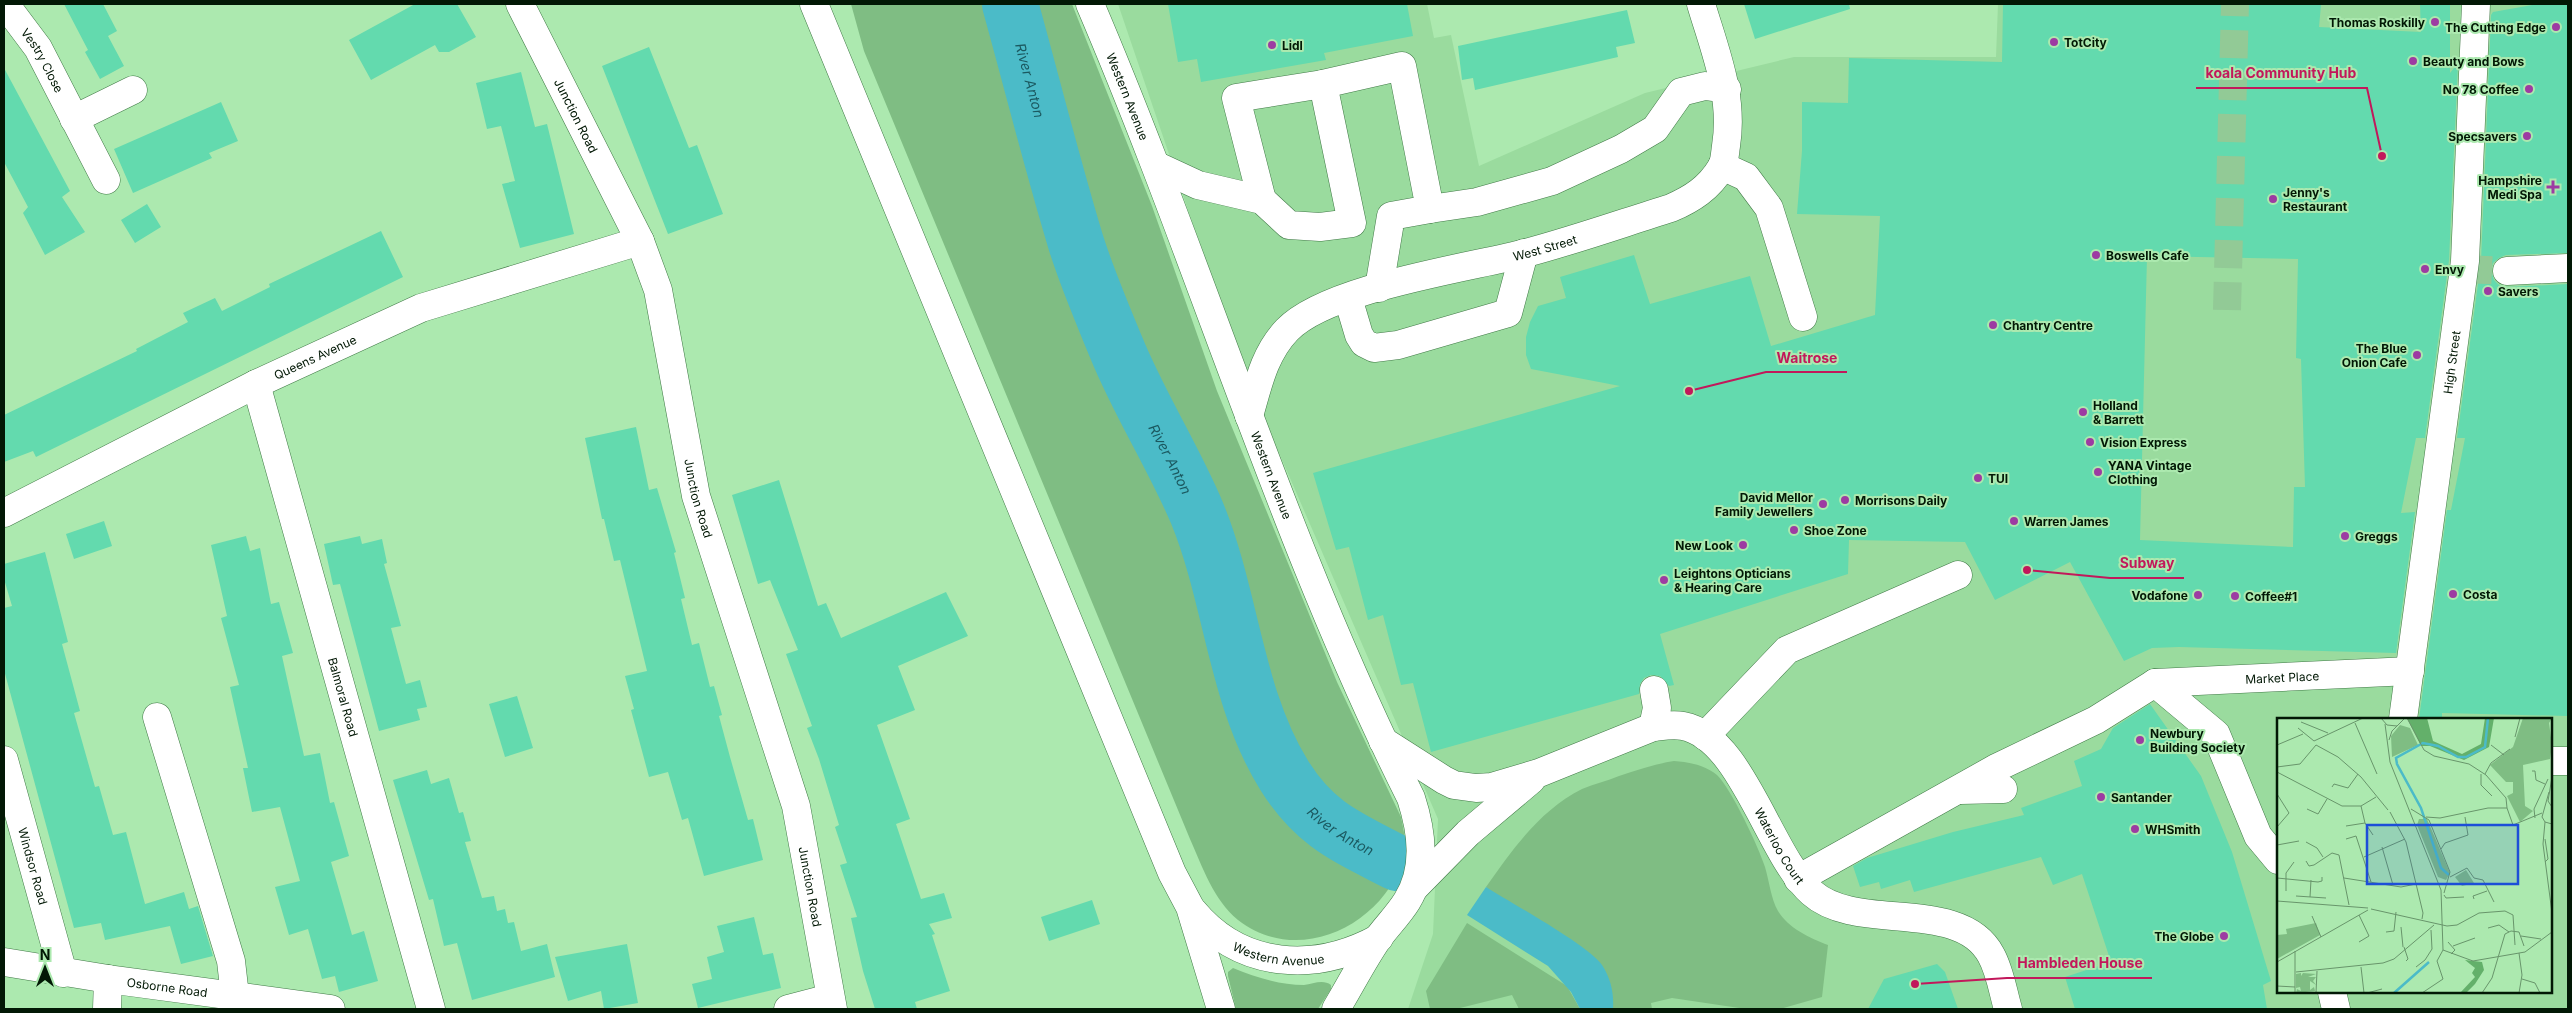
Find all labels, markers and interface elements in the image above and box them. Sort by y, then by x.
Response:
place label: Thomas Roskilly [2329,15,2426,30]
marker: Thomas Roskilly [2429,16,2441,28]
place label: The Cutting Edge [2445,20,2546,35]
marker: The Cutting Edge [2550,21,2562,33]
street label: Vestry Close [18,25,67,95]
place label: TotCity [2064,35,2108,50]
marker: TotCity [2048,36,2060,48]
place label: Lidl [1282,38,1303,53]
marker: Lidl [1266,39,1278,51]
water label: River Anton [1013,41,1049,119]
street label: Western Avenue [1104,51,1152,142]
place label: Beauty and Bows [2423,54,2525,69]
marker: Beauty and Bows [2407,55,2419,67]
callout: koala Community Hub [2196,59,2367,88]
text: koala Community Hub [2206,64,2357,81]
street label: Junction Road [551,76,602,155]
place label: No 78 Coffee [2443,82,2519,97]
marker: No 78 Coffee [2523,83,2535,95]
place label: Specsavers [2448,129,2517,144]
marker: Specsavers [2521,130,2533,142]
place label: Hampshire Medi Spa [2478,173,2542,202]
marker: Hampshire Medi Spa [2546,180,2560,194]
place label: Jenny's Restaurant [2283,185,2348,214]
marker: Jenny's Restaurant [2267,193,2279,205]
street label: West Street [1511,231,1579,263]
place label: Boswells Cafe [2106,248,2189,263]
marker: Boswells Cafe [2090,249,2102,261]
place label: Envy [2435,262,2465,277]
marker: Envy [2419,263,2431,275]
place label: Savers [2498,284,2539,299]
marker: Savers [2482,285,2494,297]
place label: Chantry Centre [2003,318,2093,333]
marker: Chantry Centre [1987,319,1999,331]
street label: High Street [2440,330,2463,395]
street label: Queens Avenue [271,331,359,382]
place label: The Blue Onion Cafe [2342,341,2407,370]
callout: Waitrose [1766,343,1847,372]
text: Waitrose [1777,349,1837,366]
marker: The Blue Onion Cafe [2411,349,2423,361]
place label: Holland & Barrett [2093,398,2145,427]
marker: Holland & Barrett [2077,406,2089,418]
water label: River Anton [1146,421,1196,497]
street label: Western Avenue [1248,429,1295,521]
place label: Vision Express [2100,435,2187,450]
marker: Vision Express [2084,436,2096,448]
street label: Junction Road [682,457,716,540]
place label: YANA Vintage Clothing [2108,458,2192,487]
marker: YANA Vintage Clothing [2092,466,2104,478]
place label: TUI [1988,471,2008,486]
marker: TUI [1972,472,1984,484]
place label: David Mellor Family Jewellers [1715,490,1813,519]
place label: Morrisons Daily [1855,493,1948,508]
marker: Morrisons Daily [1839,494,1851,506]
marker: David Mellor Family Jewellers [1817,498,1829,510]
place label: Warren James [2024,514,2109,529]
marker: Warren James [2008,515,2020,527]
place label: Shoe Zone [1804,523,1867,538]
marker: Shoe Zone [1788,524,1800,536]
place label: Greggs [2355,529,2398,544]
marker: Greggs [2339,530,2351,542]
place label: New Look [1675,538,1733,553]
marker: New Look [1737,539,1749,551]
callout: Subway [2110,549,2184,578]
text: Subway [2120,554,2175,571]
place label: Leightons Opticians & Hearing Care [1674,566,1791,595]
marker: Leightons Opticians & Hearing Care [1658,574,1670,586]
place label: Costa [2463,587,2497,602]
place label: Vodafone [2131,588,2188,603]
marker: Costa [2447,588,2459,600]
marker: Vodafone [2192,589,2204,601]
place label: Coffee#1 [2245,589,2297,604]
marker: Coffee#1 [2229,590,2241,602]
street label: Balmoral Road [325,656,362,738]
street label: Market Place [2245,668,2320,686]
inset map [2277,718,2552,993]
place label: Newbury Building Society [2150,726,2246,755]
marker: Newbury Building Society [2134,734,2146,746]
place label: Santander [2111,790,2172,805]
marker: Santander [2095,791,2107,803]
water label: River Anton [1304,803,1377,858]
street label: Waterloo Court [1752,805,1808,887]
place label: WHSmith [2145,822,2200,837]
marker: WHSmith [2129,823,2141,835]
street label: Windsor Road [16,826,51,906]
street label: Junction Road [796,845,825,928]
place label: The Globe [2154,929,2214,944]
marker: The Globe [2218,930,2230,942]
street label: Western Avenue [1231,938,1325,968]
north arrow [20,943,70,993]
text: N [40,946,50,963]
callout: Hambleden House [2007,949,2152,978]
text: Hambleden House [2017,954,2143,971]
street label: Osborne Road [126,974,208,1000]

